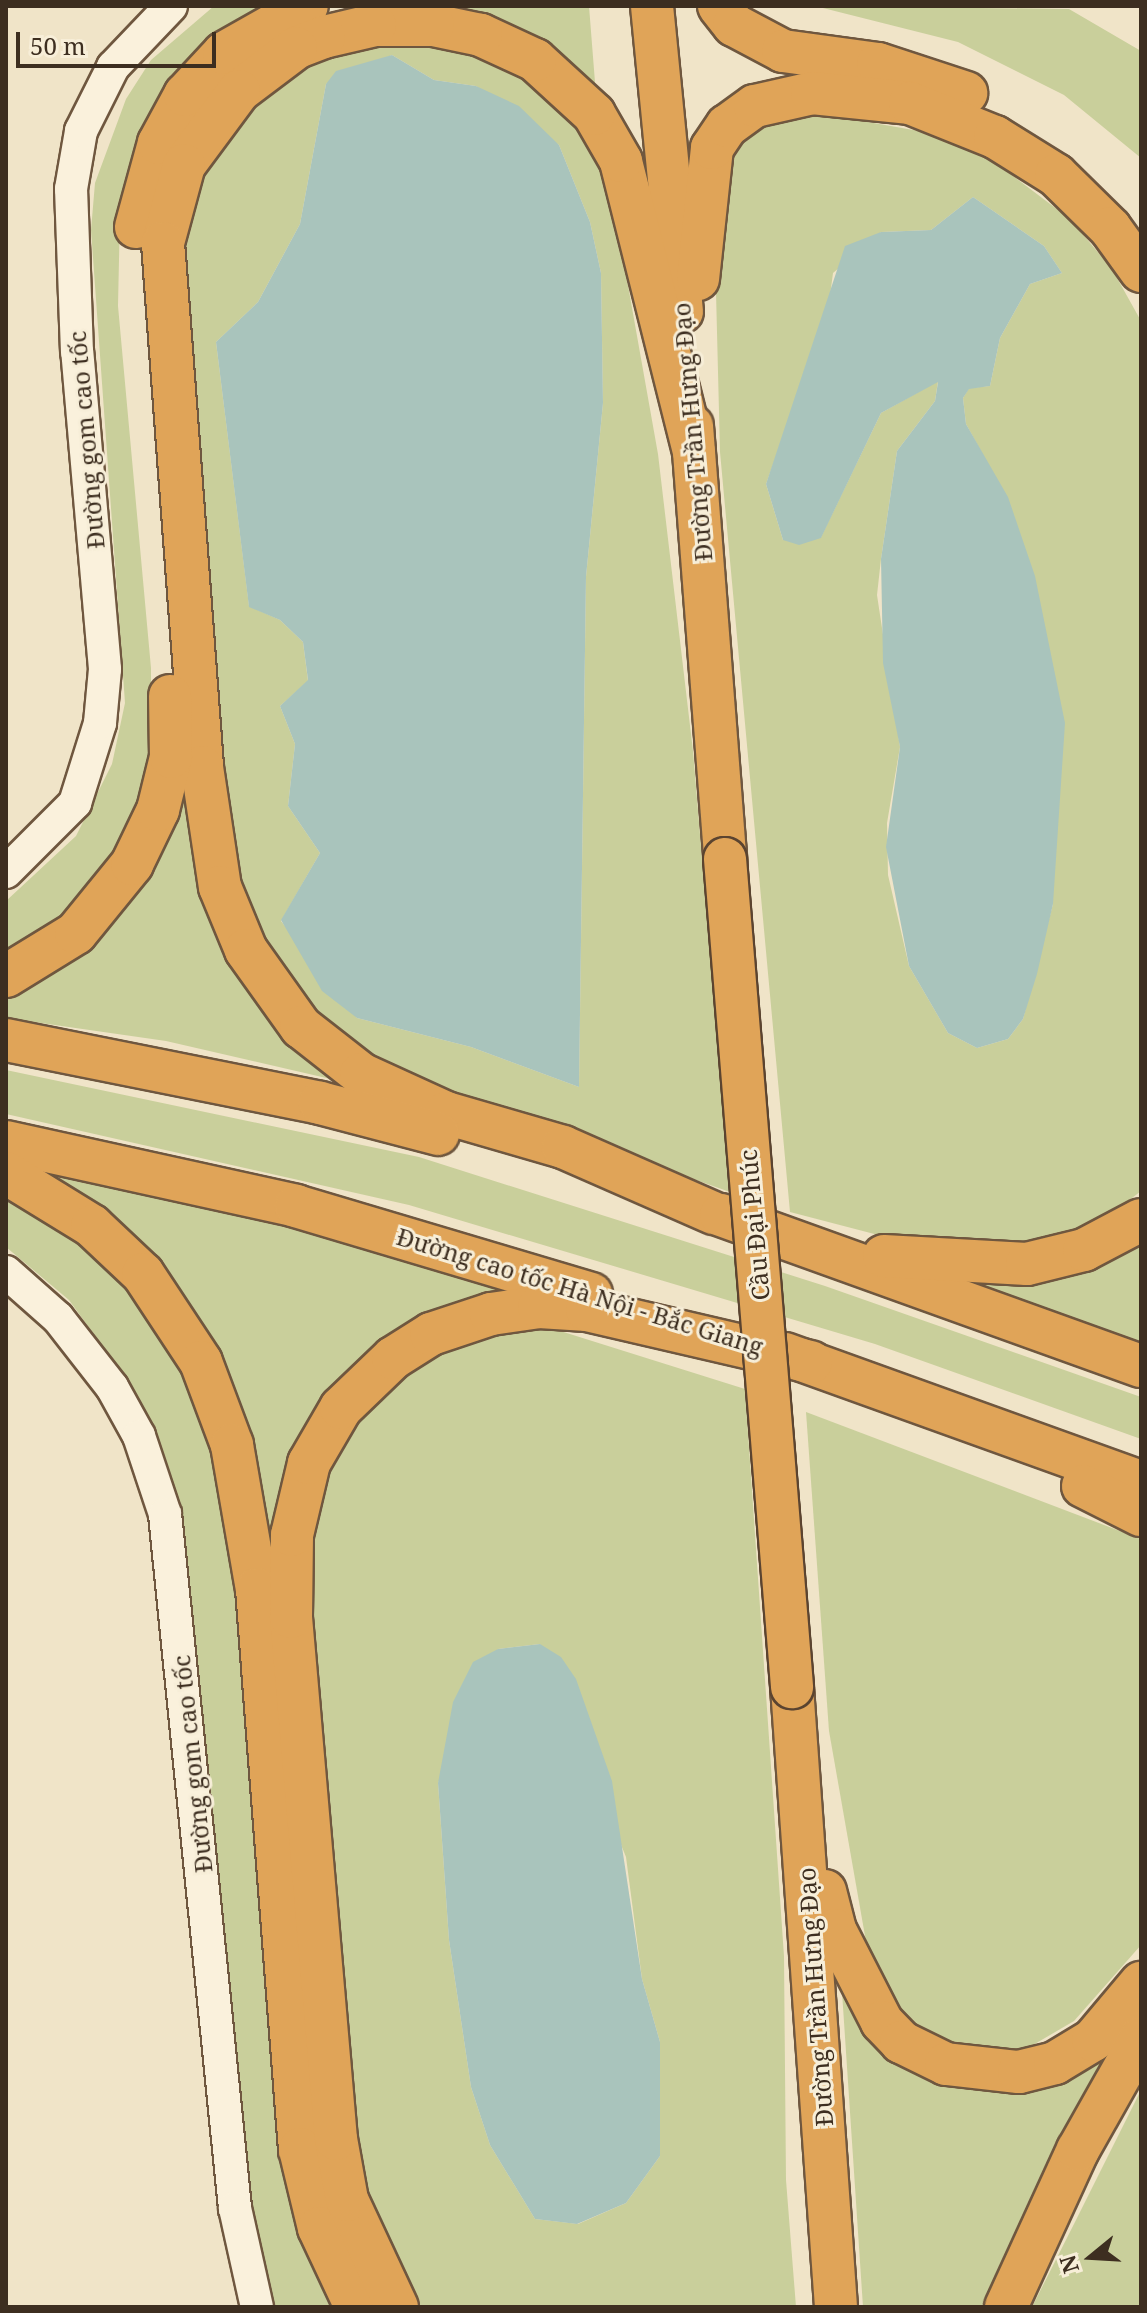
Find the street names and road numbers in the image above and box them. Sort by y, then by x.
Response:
street label: Đường Trần Hưng Đạo [666,302,718,562]
street label: Đường gom cao tốc [62,330,110,550]
street label: Cầu Đại Phúc [733,1148,775,1302]
street label: Đường cao tốc Hà Nội - Bắc Giang [393,1221,767,1361]
street label: Đường gom cao tốc [166,1654,218,1874]
street label: Đường Trần Hưng Đạo [792,1867,838,2127]

